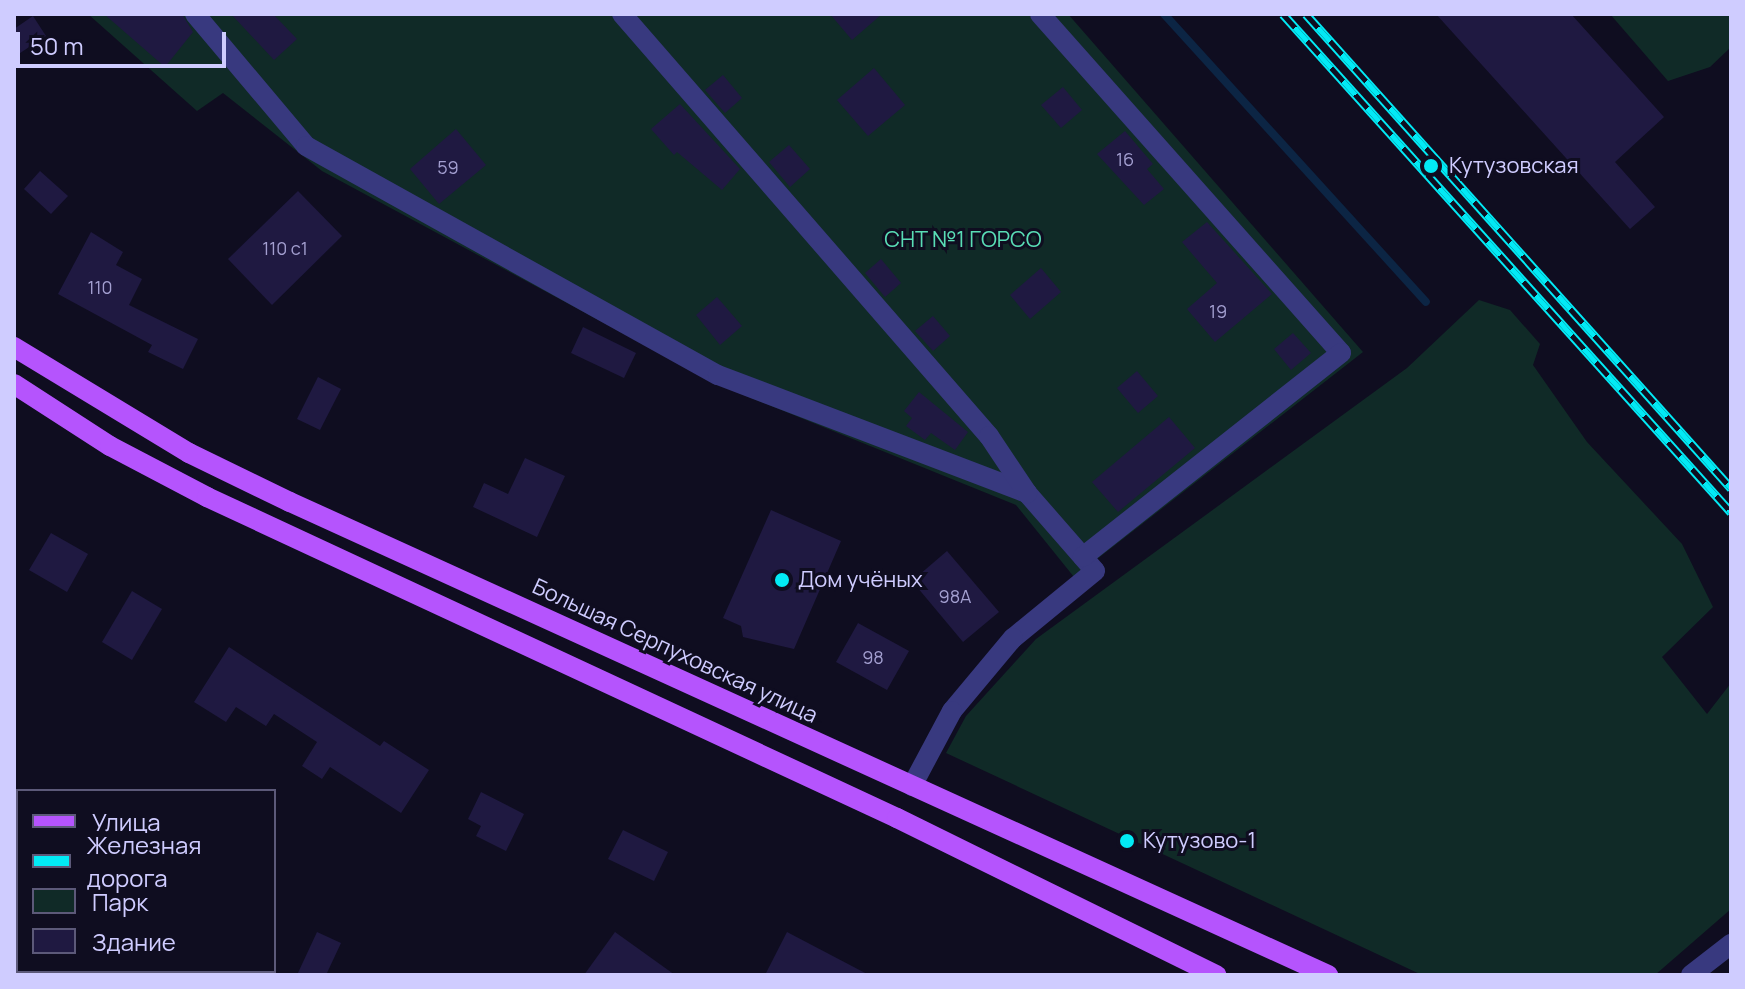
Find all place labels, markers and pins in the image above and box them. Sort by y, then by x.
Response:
place label: Кутузовская [1449,153,1579,179]
marker: Кутузовская [1420,155,1442,177]
place label: Дом учёных [798,567,923,593]
marker: Дом учёных [773,571,791,589]
place label: Кутузово-1 [1143,828,1256,854]
marker: Кутузово-1 [1118,832,1136,850]

